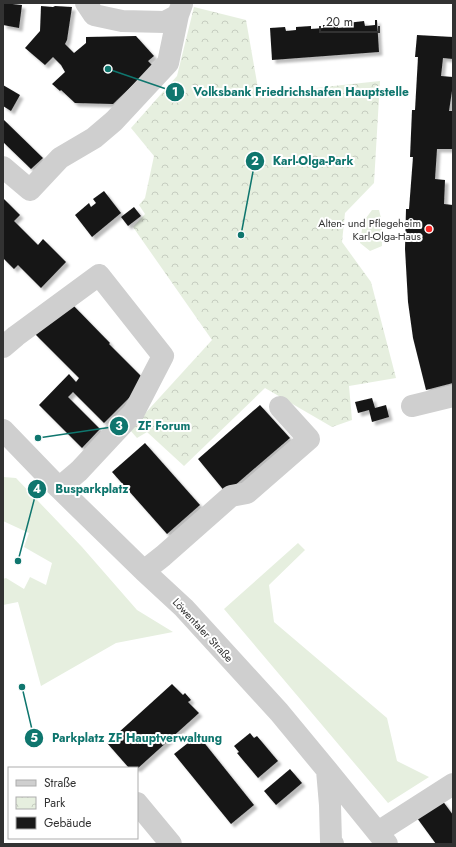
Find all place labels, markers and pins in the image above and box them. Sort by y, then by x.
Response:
callout: Volksbank Friedrichshafen Hauptstelle [165,80,416,104]
callout: Karl-Olga-Park [245,149,361,173]
place label: Alten- und Pflegeheim Karl-Olga-Haus [318,215,422,244]
marker: Alten- und Pflegeheim Karl-Olga-Haus [424,224,434,234]
callout: ZF Forum [109,414,198,438]
callout: Busparkplatz [27,477,136,501]
callout: Parkplatz ZF Hauptverwaltung [24,726,230,750]

